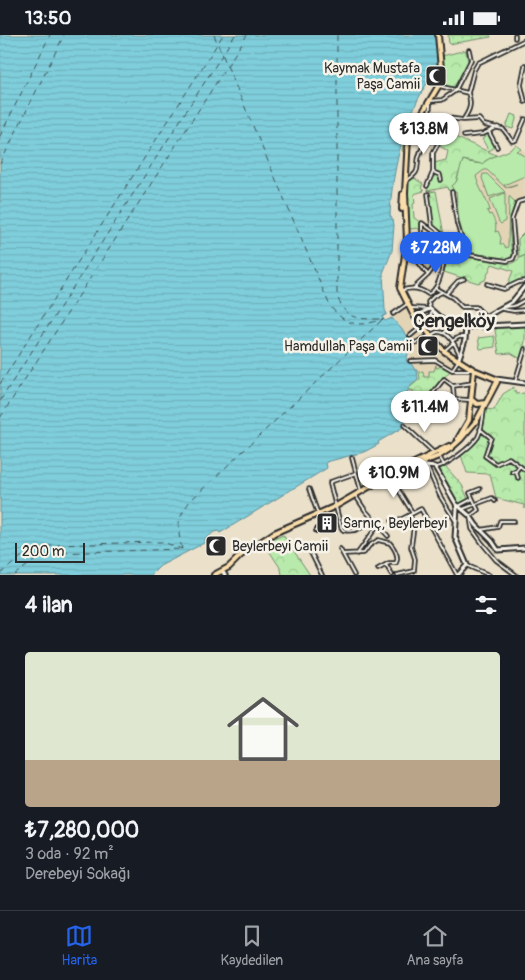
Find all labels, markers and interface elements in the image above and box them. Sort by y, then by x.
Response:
text: 13:50 [25,6,71,30]
place label: Kaymak Mustafa Paşa Camii [324,60,420,93]
mosque icon: Kaymak Mustafa Paşa Camii [424,64,448,88]
pin: ₺13.8M [383,113,465,155]
text: ₺13.8M [400,119,448,139]
pin: ₺7.28M [395,231,477,274]
text: ₺7.28M [411,238,461,258]
district label: Çengelköy [413,309,496,333]
mosque icon: Hamdullah Paşa Camii [416,334,440,358]
place label: Hamdullah Paşa Camii [284,338,412,355]
pin: ₺11.4M [384,391,466,433]
text: ₺11.4M [402,397,448,417]
pin: ₺10.9M [353,457,435,499]
text: ₺10.9M [369,463,419,483]
building icon: Sarnıç, Beylerbeyi [315,511,339,535]
place label: Sarnıç, Beylerbeyi [343,515,447,532]
mosque icon: Beylerbeyi Camii [204,534,228,558]
place label: Beylerbeyi Camii [232,538,328,555]
scale bar [15,540,85,563]
text: 200 m [22,543,64,560]
icon: filters [472,591,500,619]
text: 4 ilan [25,592,73,619]
icon: home [218,684,308,774]
text: ₺7,280,000 [25,817,139,844]
text: 3 oda · 92 m² [25,844,114,864]
text: Derebeyi Sokağı [25,864,131,884]
tab: Harita [62,922,97,969]
tab: Kaydedilen [220,922,283,969]
tab: Ana sayfa [406,922,463,969]

